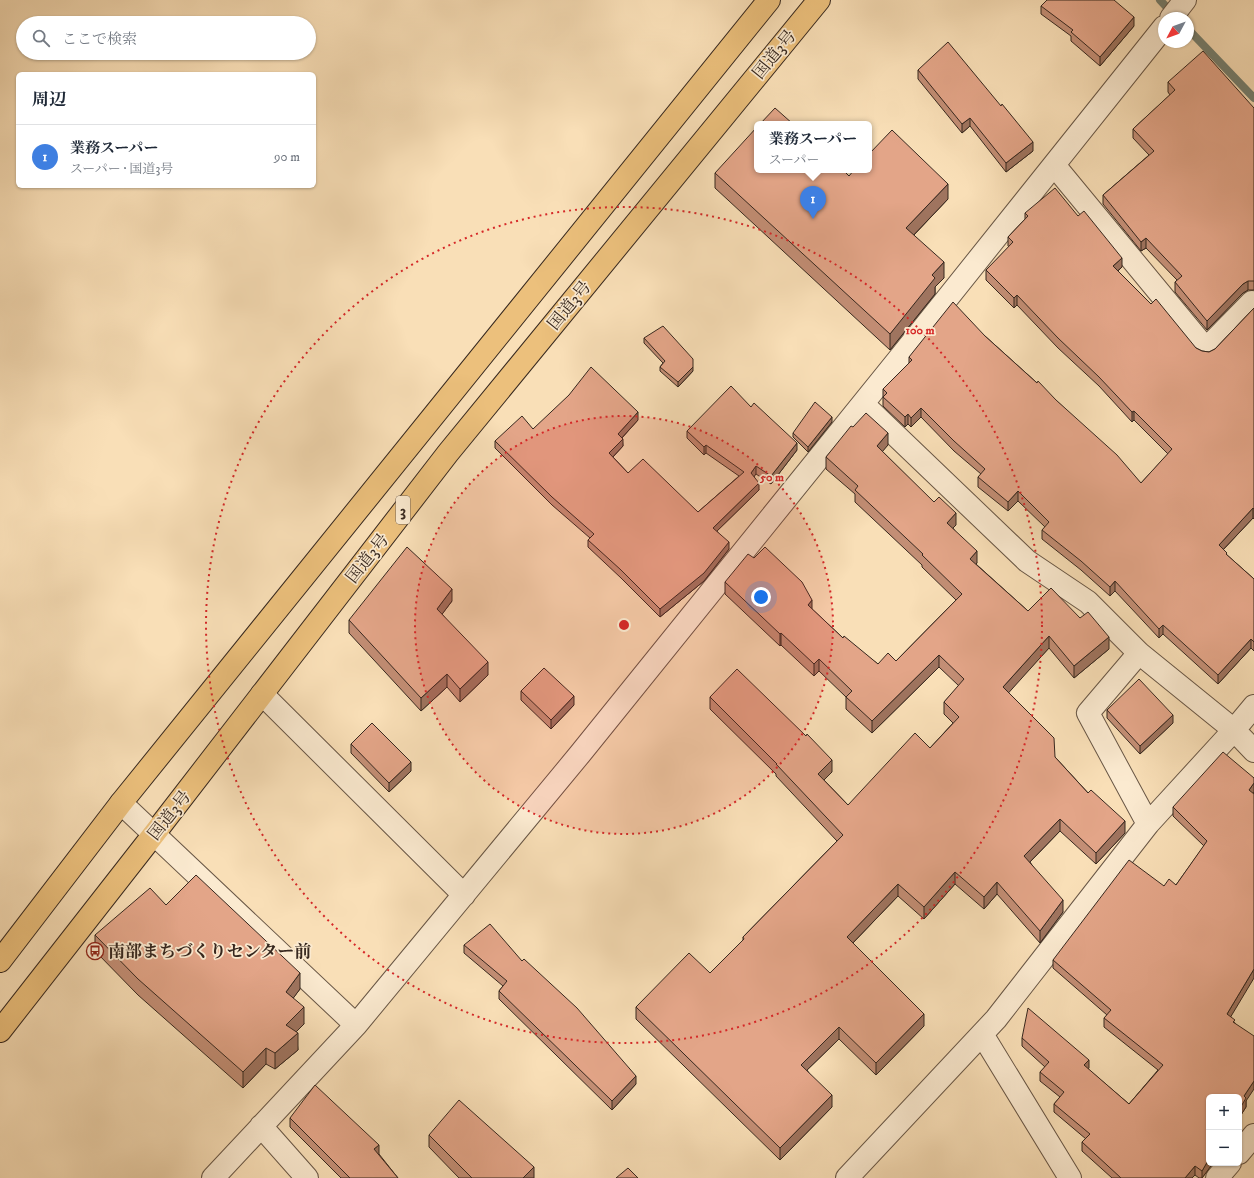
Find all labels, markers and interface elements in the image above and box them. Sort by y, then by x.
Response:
north arrow [1158,12,1194,48]
search box [16,16,316,60]
street label: 国道3号 [748,25,801,84]
icon: search [30,27,52,49]
text: ここで検索 [62,30,137,49]
text: 周辺 [32,89,66,111]
popup [754,121,872,173]
text: 業務スーパー [769,130,857,149]
text: 業務スーパー [70,139,159,158]
text: 1 [43,149,47,165]
text: 90 m [274,149,300,165]
text: スーパー [769,152,819,168]
text: スーパー · 国道3号 [70,161,173,177]
pin: 1 [800,186,826,219]
street label: 国道3号 [543,276,596,335]
text: 100 m [906,323,934,338]
text: 50 m [759,470,784,485]
road number: 3 [396,496,410,524]
street label: 国道3号 [341,529,394,588]
your location [751,587,771,607]
centre of rings [617,618,631,632]
street label: 国道3号 [143,786,196,845]
bus stop icon: 南部まちづくりセンター前 [85,941,105,961]
place label: 南部まちづくりセンター前 [108,941,311,963]
map controls [1206,1094,1242,1166]
button: + [1206,1094,1242,1130]
button: − [1206,1130,1242,1166]

